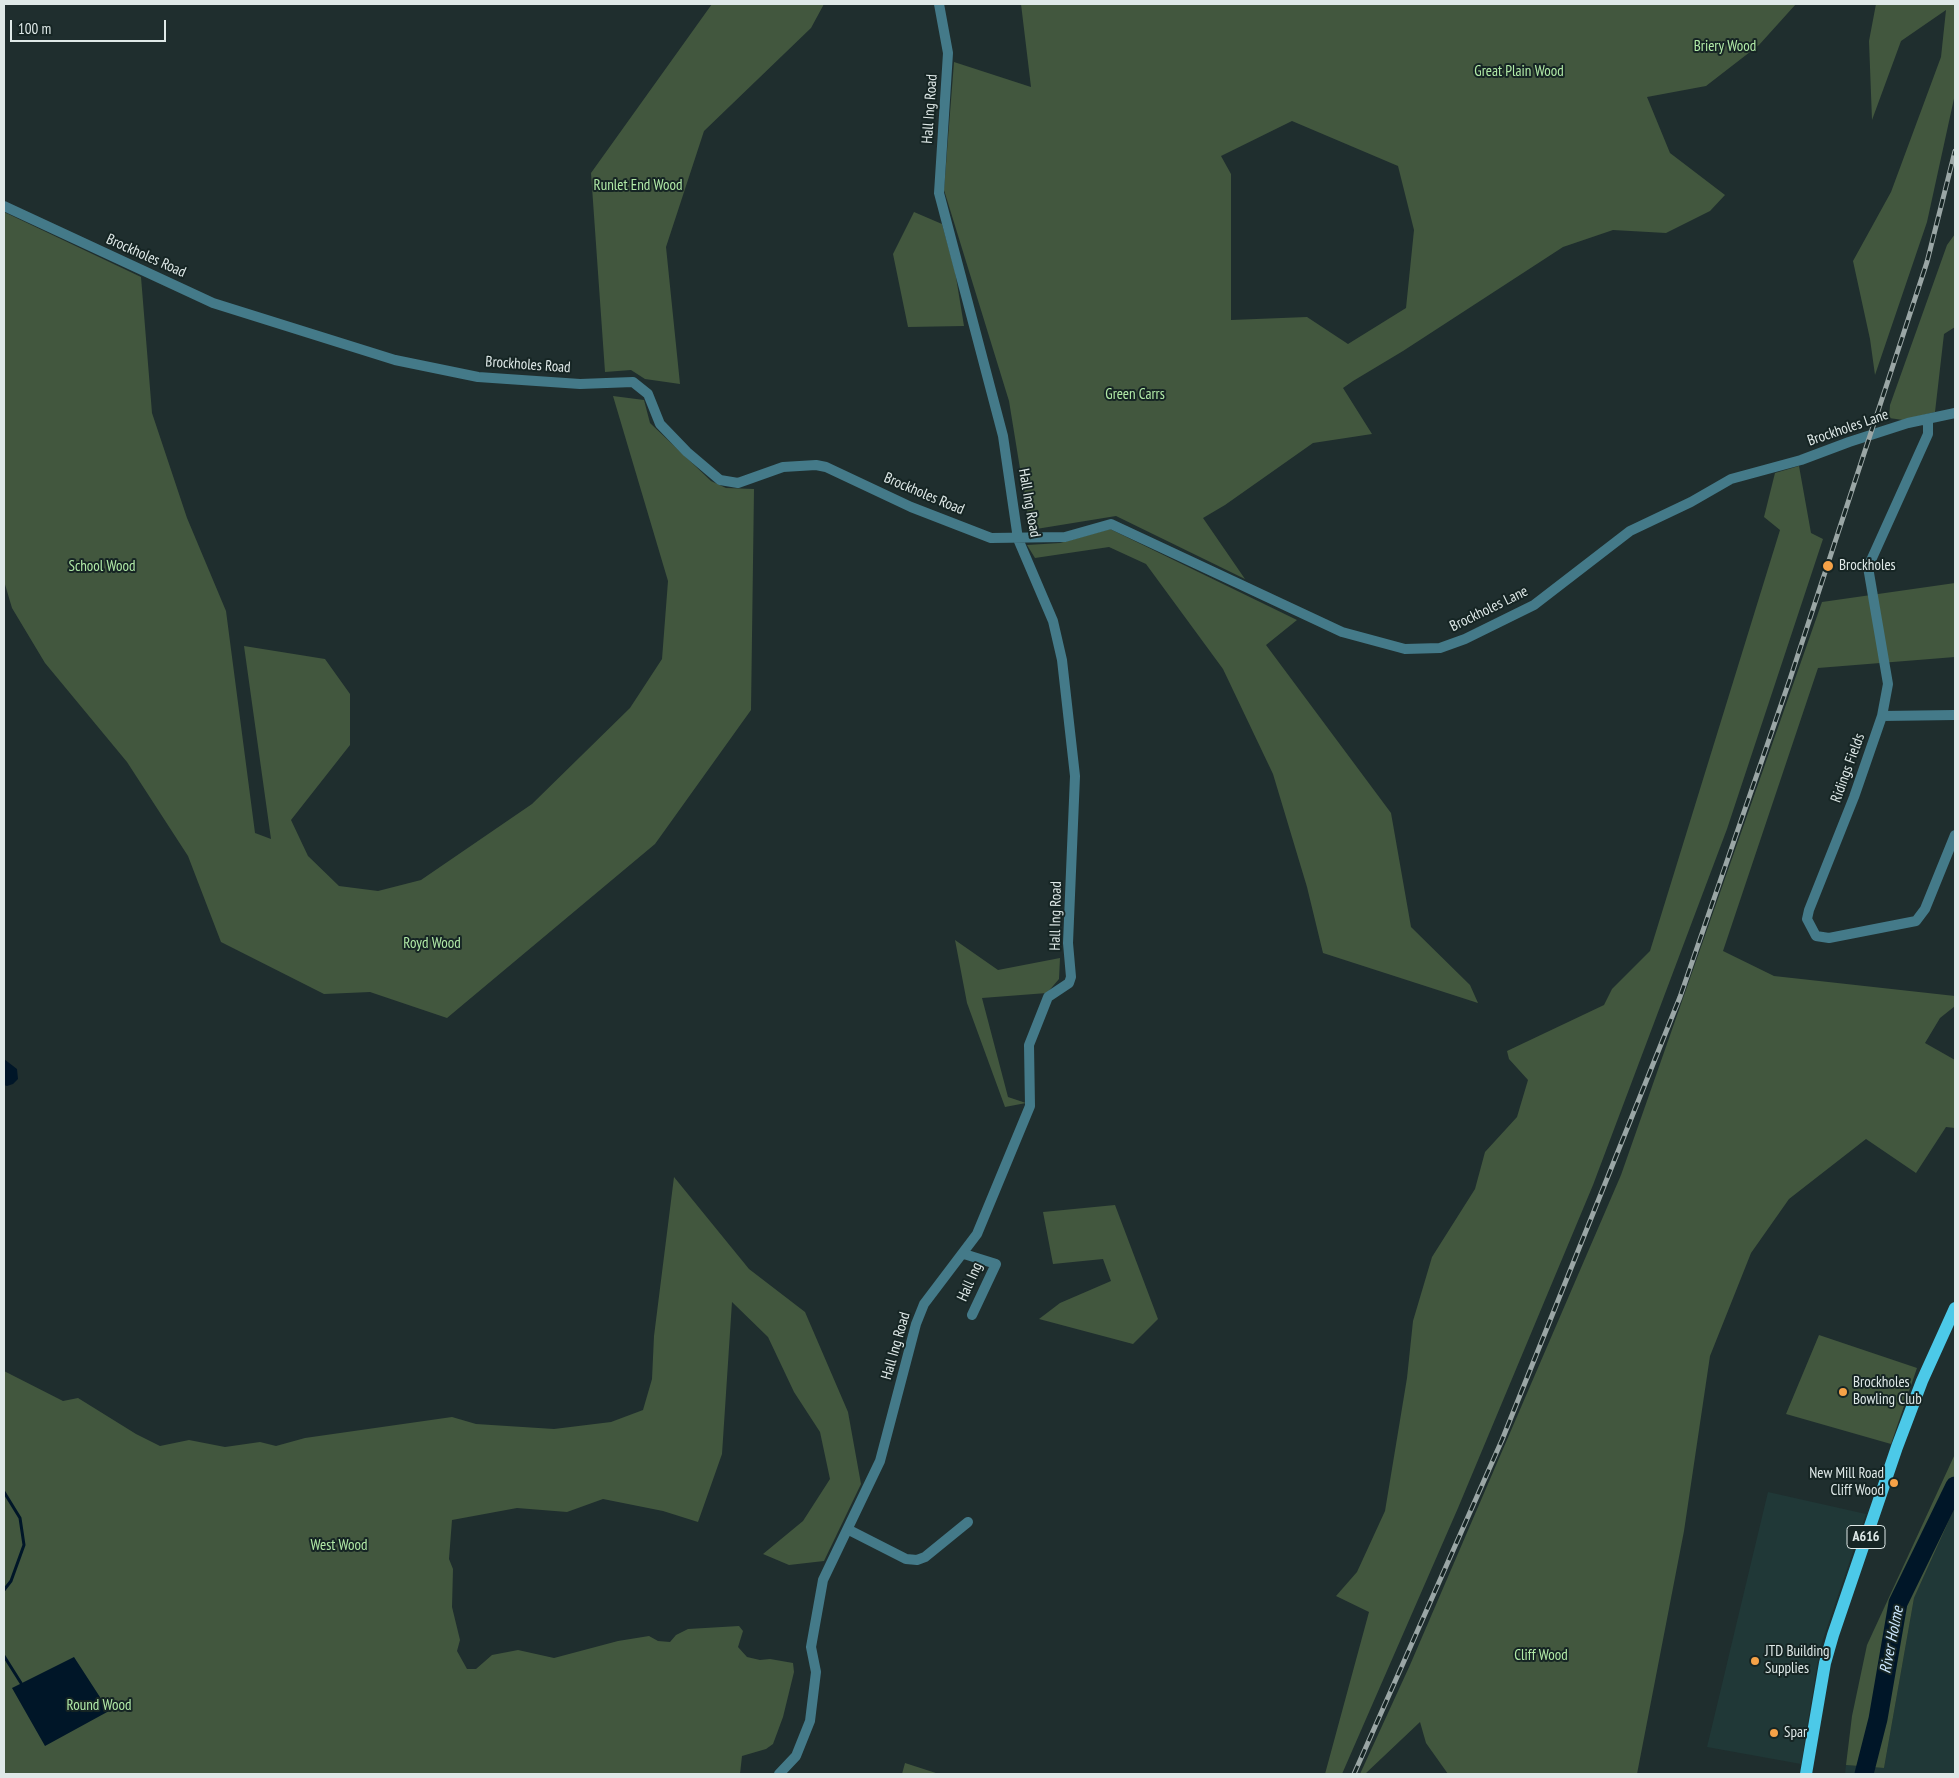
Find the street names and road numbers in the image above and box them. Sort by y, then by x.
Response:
street label: Hall Ing Road [919,74,941,144]
street label: Brockholes Road [103,230,189,282]
street label: Brockholes Road [485,353,571,377]
street label: Brockholes Lane [1805,406,1891,450]
street label: Hall Ing Road [1014,467,1044,539]
street label: Brockholes Road [881,469,967,519]
street label: Brockholes Lane [1447,582,1531,636]
street label: Ridings Fields [1827,731,1869,805]
street label: Hall Ing Road [1046,881,1066,951]
street label: Hall Ing [953,1260,987,1304]
street label: Hall Ing Road [878,1310,914,1382]
road number: A616 [1847,1525,1885,1548]

